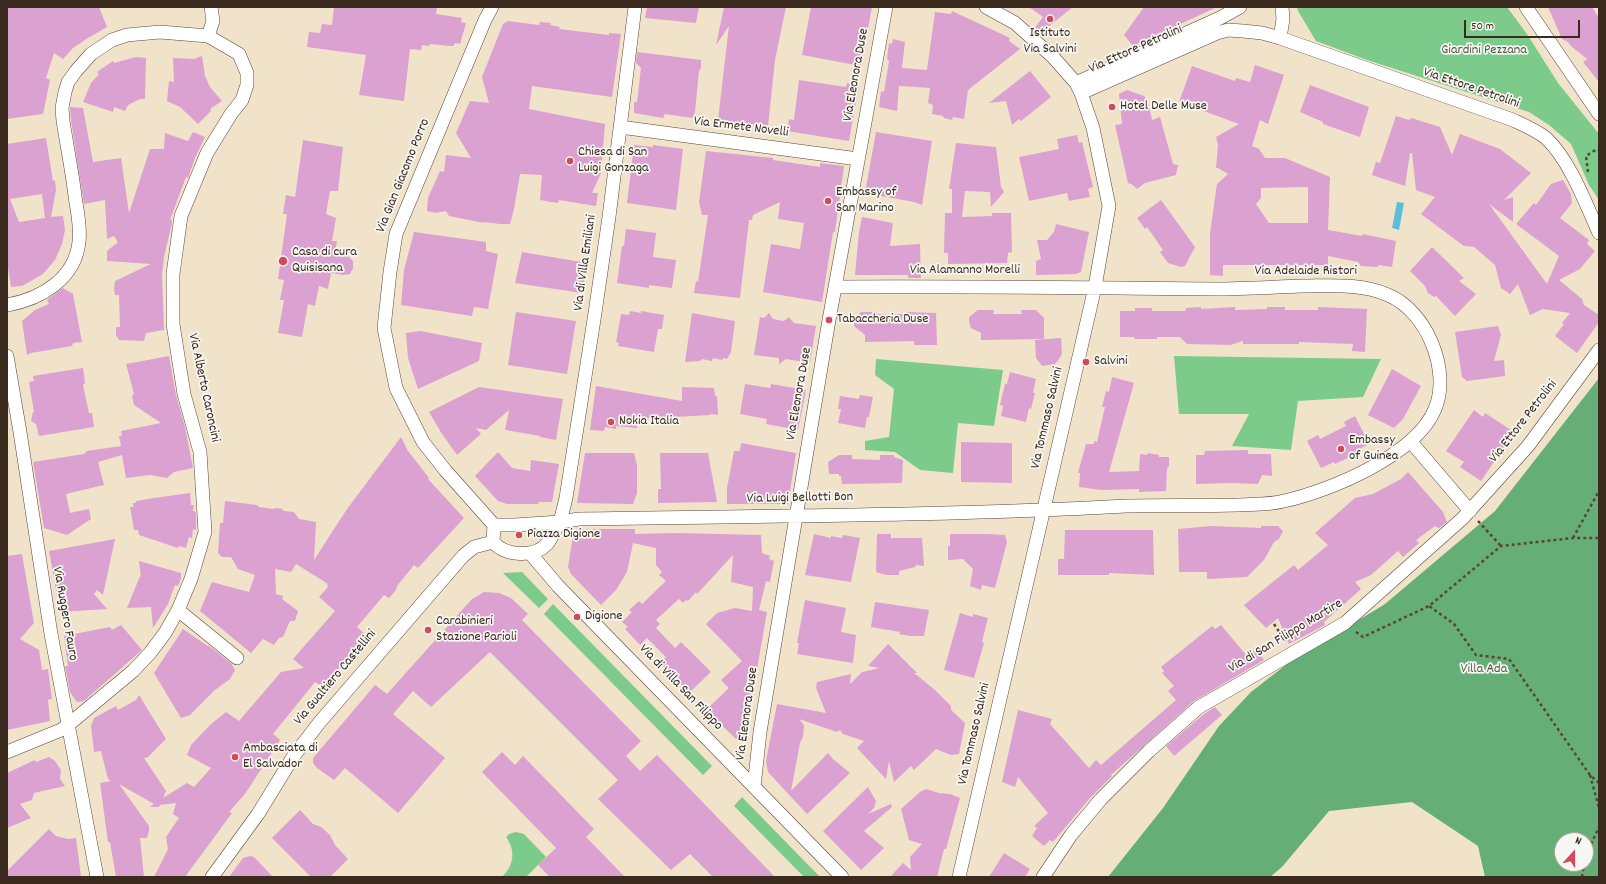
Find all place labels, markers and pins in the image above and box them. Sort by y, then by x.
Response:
marker: Istituto Via Salvini [1045,14,1055,24]
place label: Istituto Via Salvini [1024,26,1076,58]
place label: Hotel Delle Muse [1120,99,1207,115]
marker: Hotel Delle Muse [1107,102,1117,112]
place label: Chiesa di San Luigi Gonzaga [578,145,649,178]
marker: Chiesa di San Luigi Gonzaga [565,156,575,166]
place label: Embassy of San Marino [836,185,896,218]
marker: Embassy of San Marino [823,196,833,206]
place label: Casa di cura Quisisana [292,245,357,278]
marker: Casa di cura Quisisana [277,255,289,267]
place label: Tabaccheria Duse [837,312,928,328]
marker: Tabaccheria Duse [824,315,834,325]
place label: Salvini [1094,354,1128,370]
marker: Salvini [1081,357,1091,367]
place label: Nokia Italia [619,414,679,430]
marker: Nokia Italia [606,417,616,427]
place label: Embassy of Guinea [1349,433,1398,466]
marker: Embassy of Guinea [1336,444,1346,454]
place label: Piazza Digione [527,527,600,543]
marker: Piazza Digione [514,530,524,540]
place label: Digione [585,609,622,625]
marker: Digione [572,612,582,622]
place label: Carabinieri Stazione Parioli [436,614,517,646]
marker: Carabinieri Stazione Parioli [423,625,433,635]
place label: Ambasciata di El Salvador [243,741,318,774]
marker: Ambasciata di El Salvador [230,752,240,762]

